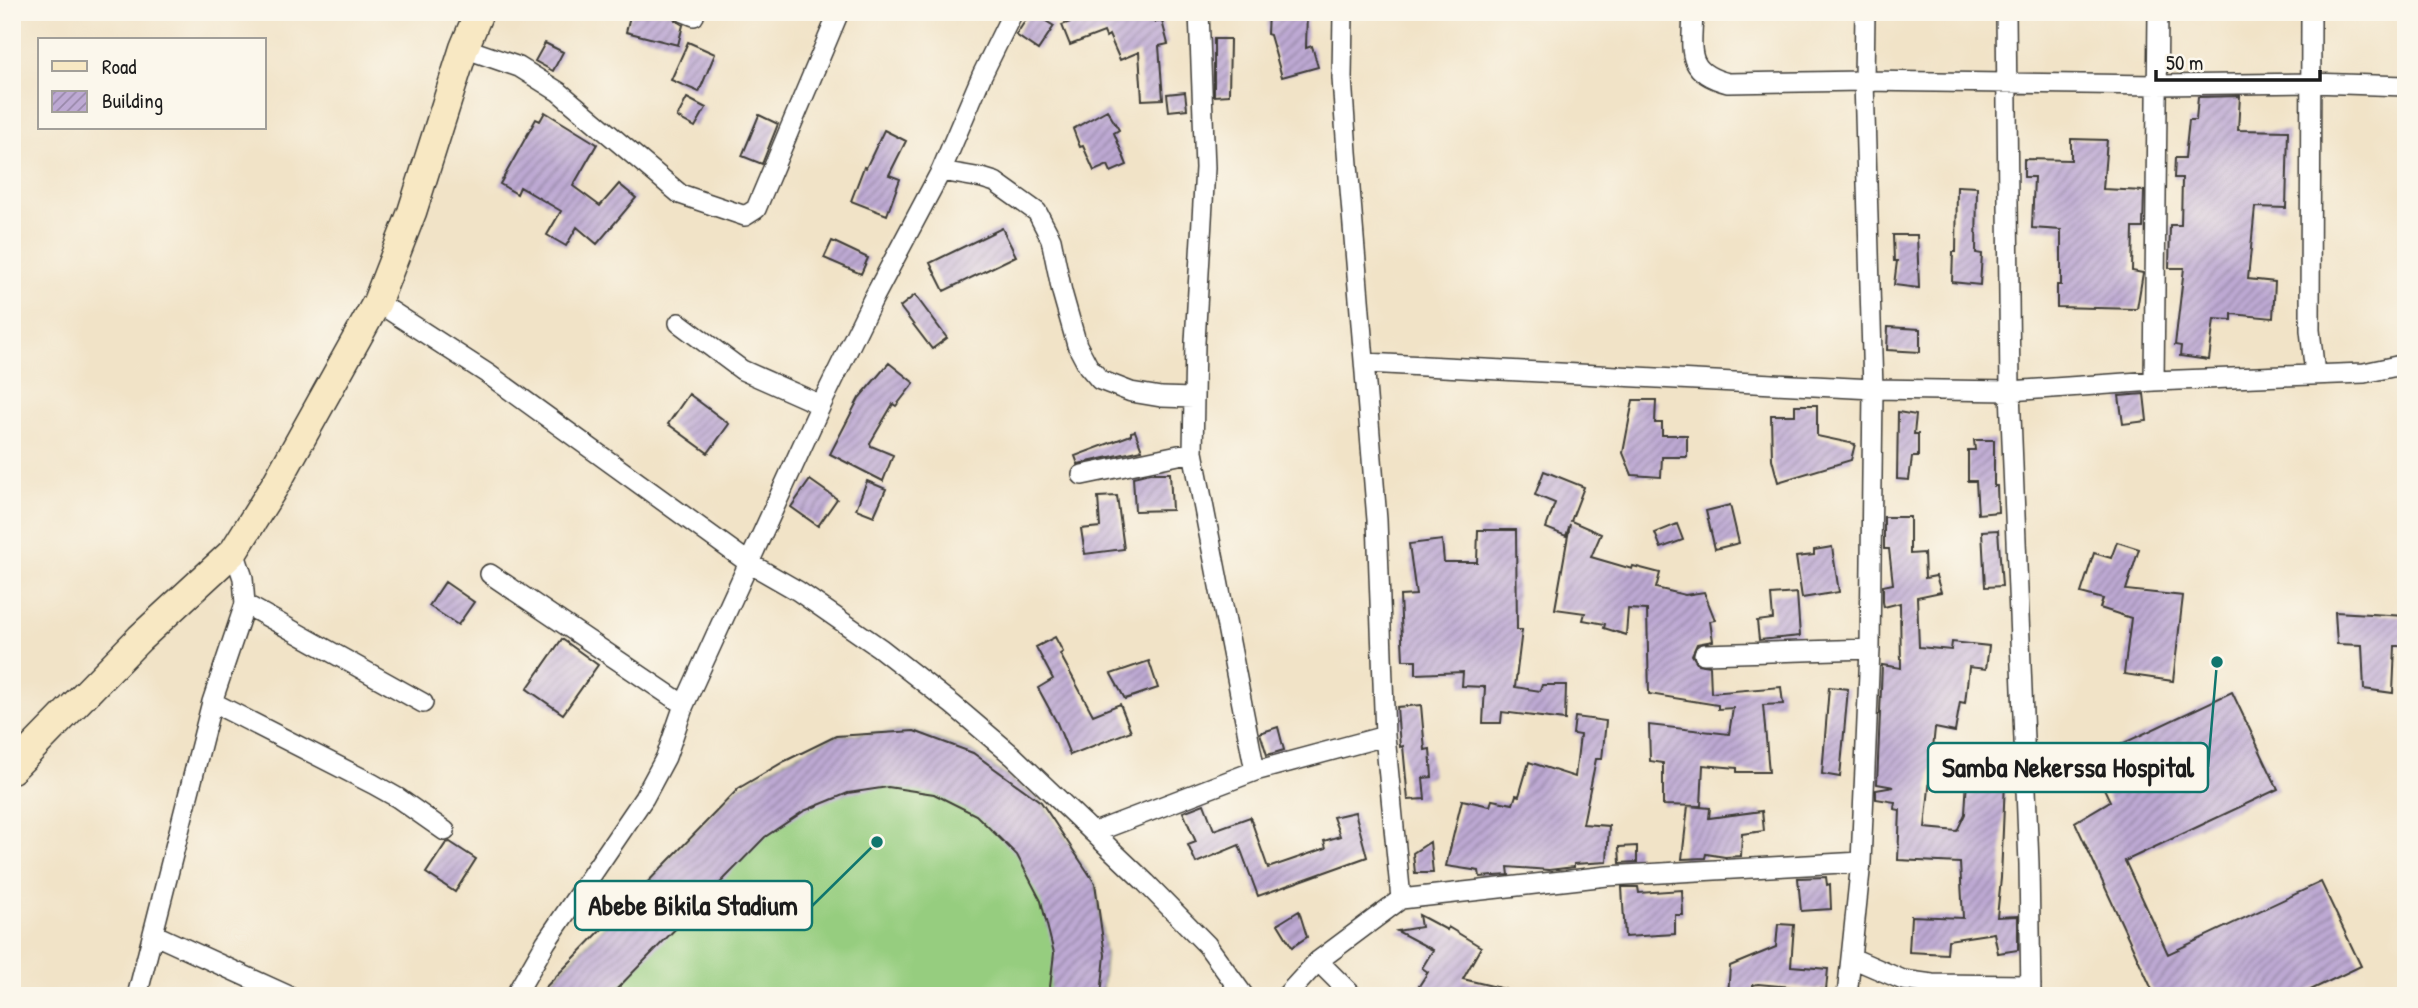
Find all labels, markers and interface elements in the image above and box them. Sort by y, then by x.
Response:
legend [38,38,266,130]
scale bar [2156,38,2320,82]
text: 50 m [2166,48,2203,77]
text: Road [102,52,136,81]
text: Building [102,86,163,115]
callout: Samba Nekerssa Hospital [1928,743,2208,792]
text: Samba Nekerssa Hospital [1942,748,2194,787]
callout: Abebe Bikila Stadium [575,881,812,930]
text: Abebe Bikila Stadium [588,886,798,924]

